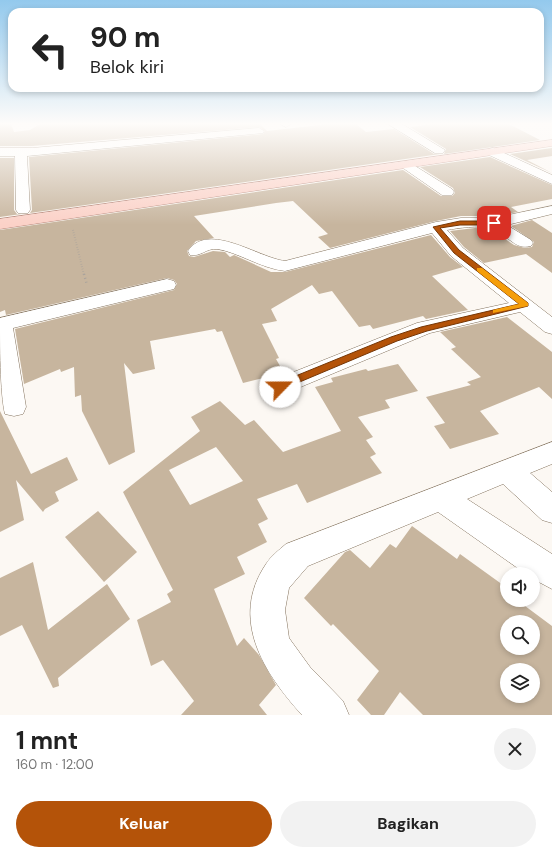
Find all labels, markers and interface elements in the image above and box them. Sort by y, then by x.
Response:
text: 90 m [90,19,160,56]
icon: left [24,24,76,76]
text: Belok kiri [90,55,164,79]
pin [477,206,511,240]
icon: arrive [483,212,505,234]
position arrow [259,366,301,408]
map controls [500,567,540,703]
button: sound [500,567,540,607]
button: search [500,615,540,655]
button: layers [500,663,540,703]
text: 1 mnt [16,725,78,756]
button: close [494,728,536,770]
text: 160 m · 12:00 [16,756,94,773]
button: Keluar [16,801,272,847]
button: Bagikan [280,801,536,847]

